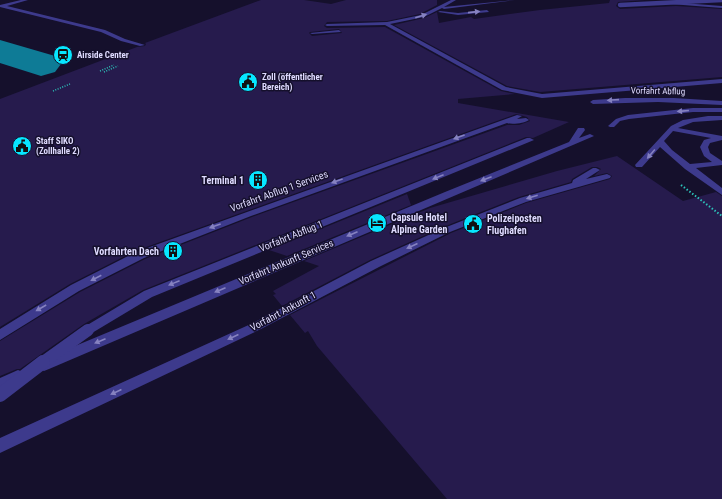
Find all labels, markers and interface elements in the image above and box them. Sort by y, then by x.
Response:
one-way arrow [468,9,480,15]
one-way arrow [416,13,428,19]
station icon: Airside Center [52,44,74,66]
place label: Airside Center [77,50,129,60]
public building icon: Zoll (öffentlicher Bereich) [237,71,259,93]
place label: Zoll (öffentlicher Bereich) [262,72,323,93]
street label: Vorfahrt Abflug [631,86,685,96]
one-way arrow [607,97,619,104]
one-way arrow [677,107,689,114]
one-way arrow [453,134,465,140]
public building icon: Staff SIKO (Zollhalle 2) [11,135,33,157]
place label: Staff SIKO (Zollhalle 2) [36,136,80,157]
one-way arrow [646,149,655,160]
street label: Vorfahrt Abflug 1 Services [229,168,330,214]
building icon: Terminal 1 [247,169,269,191]
one-way arrow [431,174,443,180]
place label: Terminal 1 [201,175,244,186]
one-way arrow [479,177,491,183]
one-way arrow [331,179,343,185]
one-way arrow [526,195,538,201]
hotel icon: Capsule Hotel Alpine Garden [366,212,388,234]
place label: Capsule Hotel Alpine Garden [391,212,447,235]
public building icon: Polizeiposten Flughafen [462,213,484,235]
place label: Polizeiposten Flughafen [487,213,542,236]
street label: Vorfahrt Abflug 1 [258,218,324,254]
one-way arrow [209,224,221,230]
one-way arrow [347,231,358,237]
street label: Vorfahrt Ankunft Services [237,237,335,287]
building icon: Vorfahrten Dach [162,240,184,262]
one-way arrow [406,243,417,249]
place label: Vorfahrten Dach [94,246,159,257]
one-way arrow [90,274,102,281]
one-way arrow [168,281,180,287]
one-way arrow [213,288,225,294]
street label: Vorfahrt Ankunft 1 [248,289,318,333]
one-way arrow [35,305,47,312]
one-way arrow [228,334,239,340]
one-way arrow [95,338,106,344]
one-way arrow [110,389,121,395]

